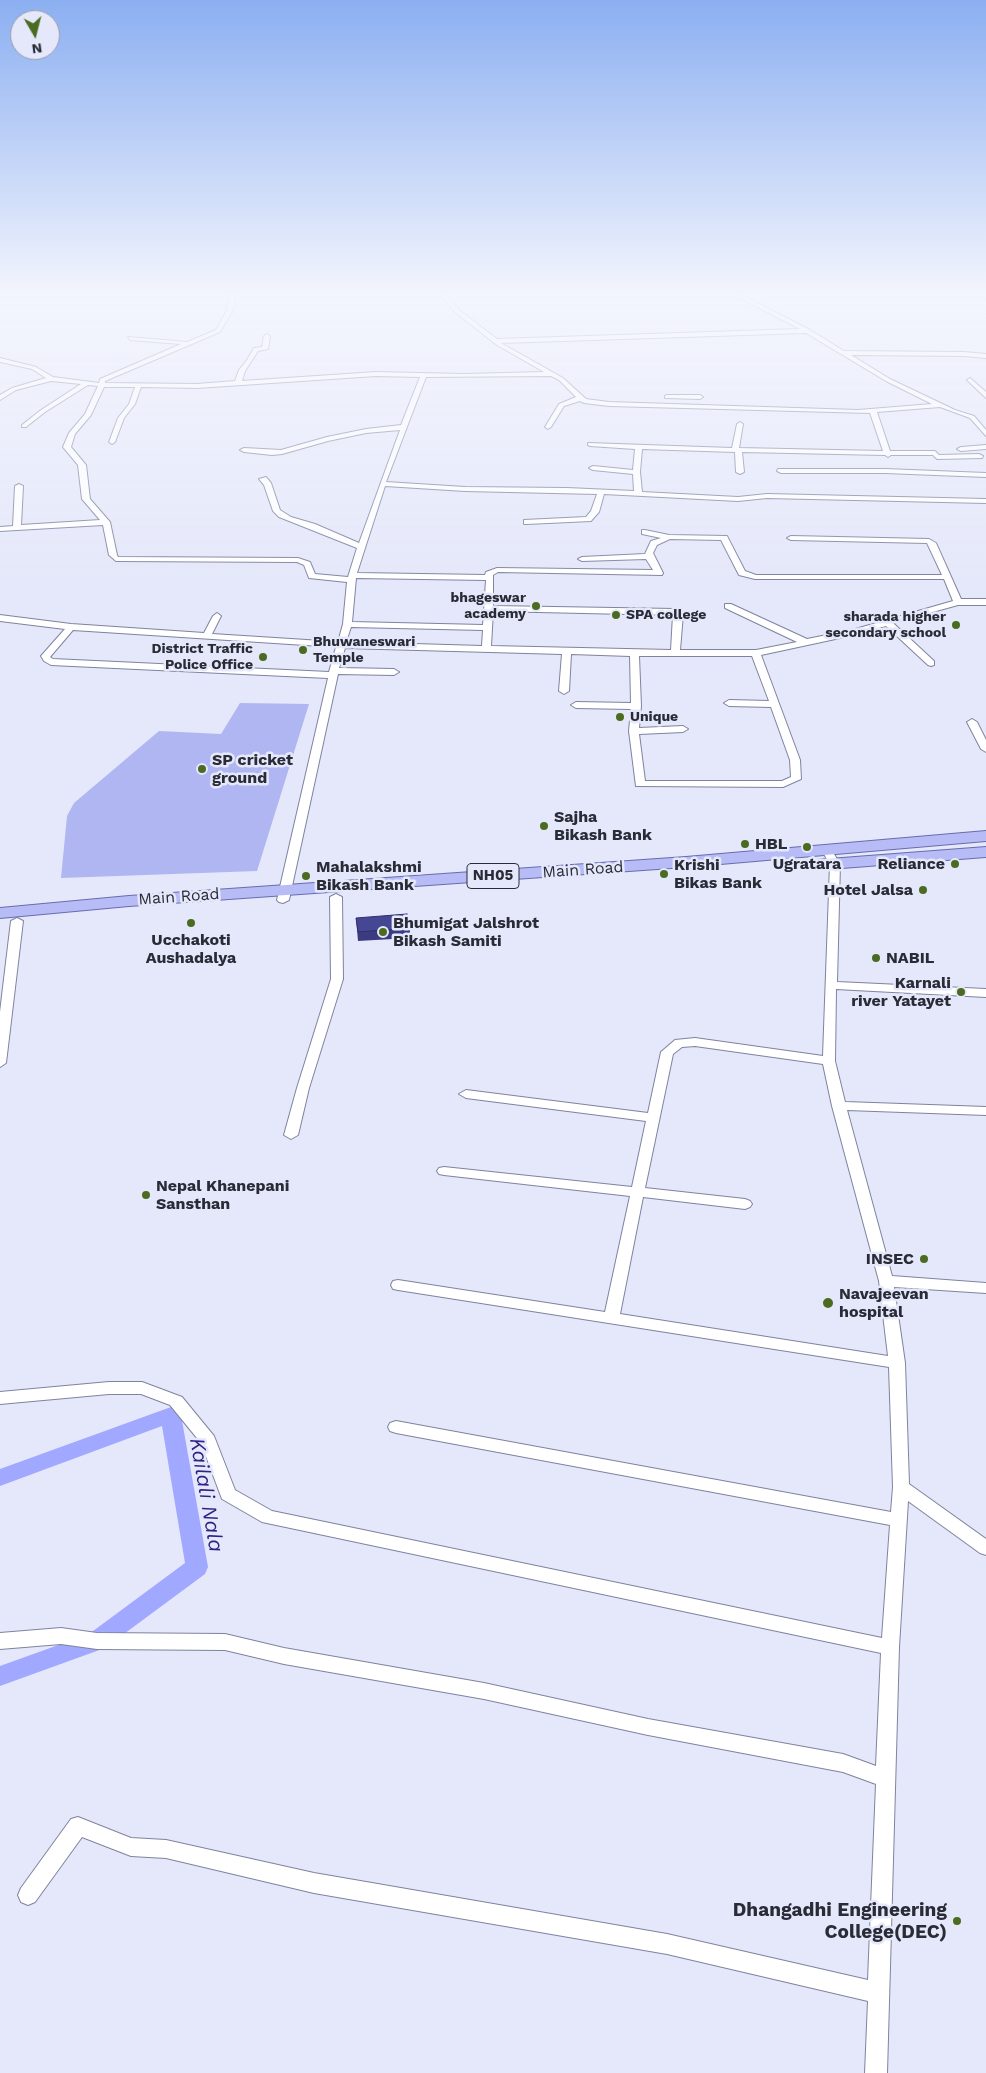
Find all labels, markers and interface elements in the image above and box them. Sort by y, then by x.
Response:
north arrow [10,10,60,60]
text: N [31,40,43,58]
place label: bhageswar academy [450,590,526,622]
marker: bhageswar academy [530,600,542,612]
place label: SPA college [626,607,706,623]
marker: SPA college [610,609,622,621]
place label: sharada higher secondary school [825,609,946,642]
marker: sharada higher secondary school [950,619,962,631]
place label: Bhuwaneswari Temple [313,634,415,666]
place label: District Traffic Police Office [151,641,253,674]
marker: Bhuwaneswari Temple [297,644,309,656]
marker: District Traffic Police Office [257,651,269,663]
place label: Unique [630,709,678,725]
marker: Unique [614,711,626,723]
place label: SP cricket ground [212,750,293,788]
marker: SP cricket ground [196,763,208,775]
place label: Sajha Bikash Bank [554,807,652,845]
marker: Sajha Bikash Bank [538,820,550,832]
place label: HBL [755,834,787,854]
marker: HBL [739,838,751,850]
marker: Ugratara [801,841,813,853]
place label: Ugratara [773,854,841,874]
place label: Reliance [877,854,945,874]
place label: Krishi Bikas Bank [674,855,762,893]
place label: Mahalakshmi Bikash Bank [316,857,422,895]
street label: Main Road [542,858,624,882]
marker: Reliance [949,858,961,870]
road number: NH05 [467,864,519,888]
marker: Krishi Bikas Bank [658,868,670,880]
marker: Mahalakshmi Bikash Bank [300,870,312,882]
place label: Hotel Jalsa [824,880,913,900]
marker: Hotel Jalsa [917,884,929,896]
street label: Main Road [138,885,220,909]
place label: Bhumigat Jalshrot Bikash Samiti [393,913,539,951]
marker: Ucchakoti Aushadalya [185,917,197,929]
marker: Bhumigat Jalshrot Bikash Samiti [377,926,389,938]
place label: Ucchakoti Aushadalya [146,930,236,968]
place label: NABIL [886,948,934,968]
marker: NABIL [870,952,882,964]
place label: Karnali river Yatayet [851,973,951,1011]
marker: Karnali river Yatayet [955,986,967,998]
place label: Nepal Khanepani Sansthan [156,1176,289,1214]
marker: Nepal Khanepani Sansthan [140,1189,152,1201]
place label: INSEC [866,1249,914,1269]
marker: INSEC [918,1253,930,1265]
place label: Navajeevan hospital [839,1284,929,1322]
marker: Navajeevan hospital [821,1296,835,1310]
water label: Kailali Nala [184,1436,228,1554]
place label: Dhangadhi Engineering College(DEC) [733,1899,947,1943]
marker: Dhangadhi Engineering College(DEC) [951,1915,963,1927]

